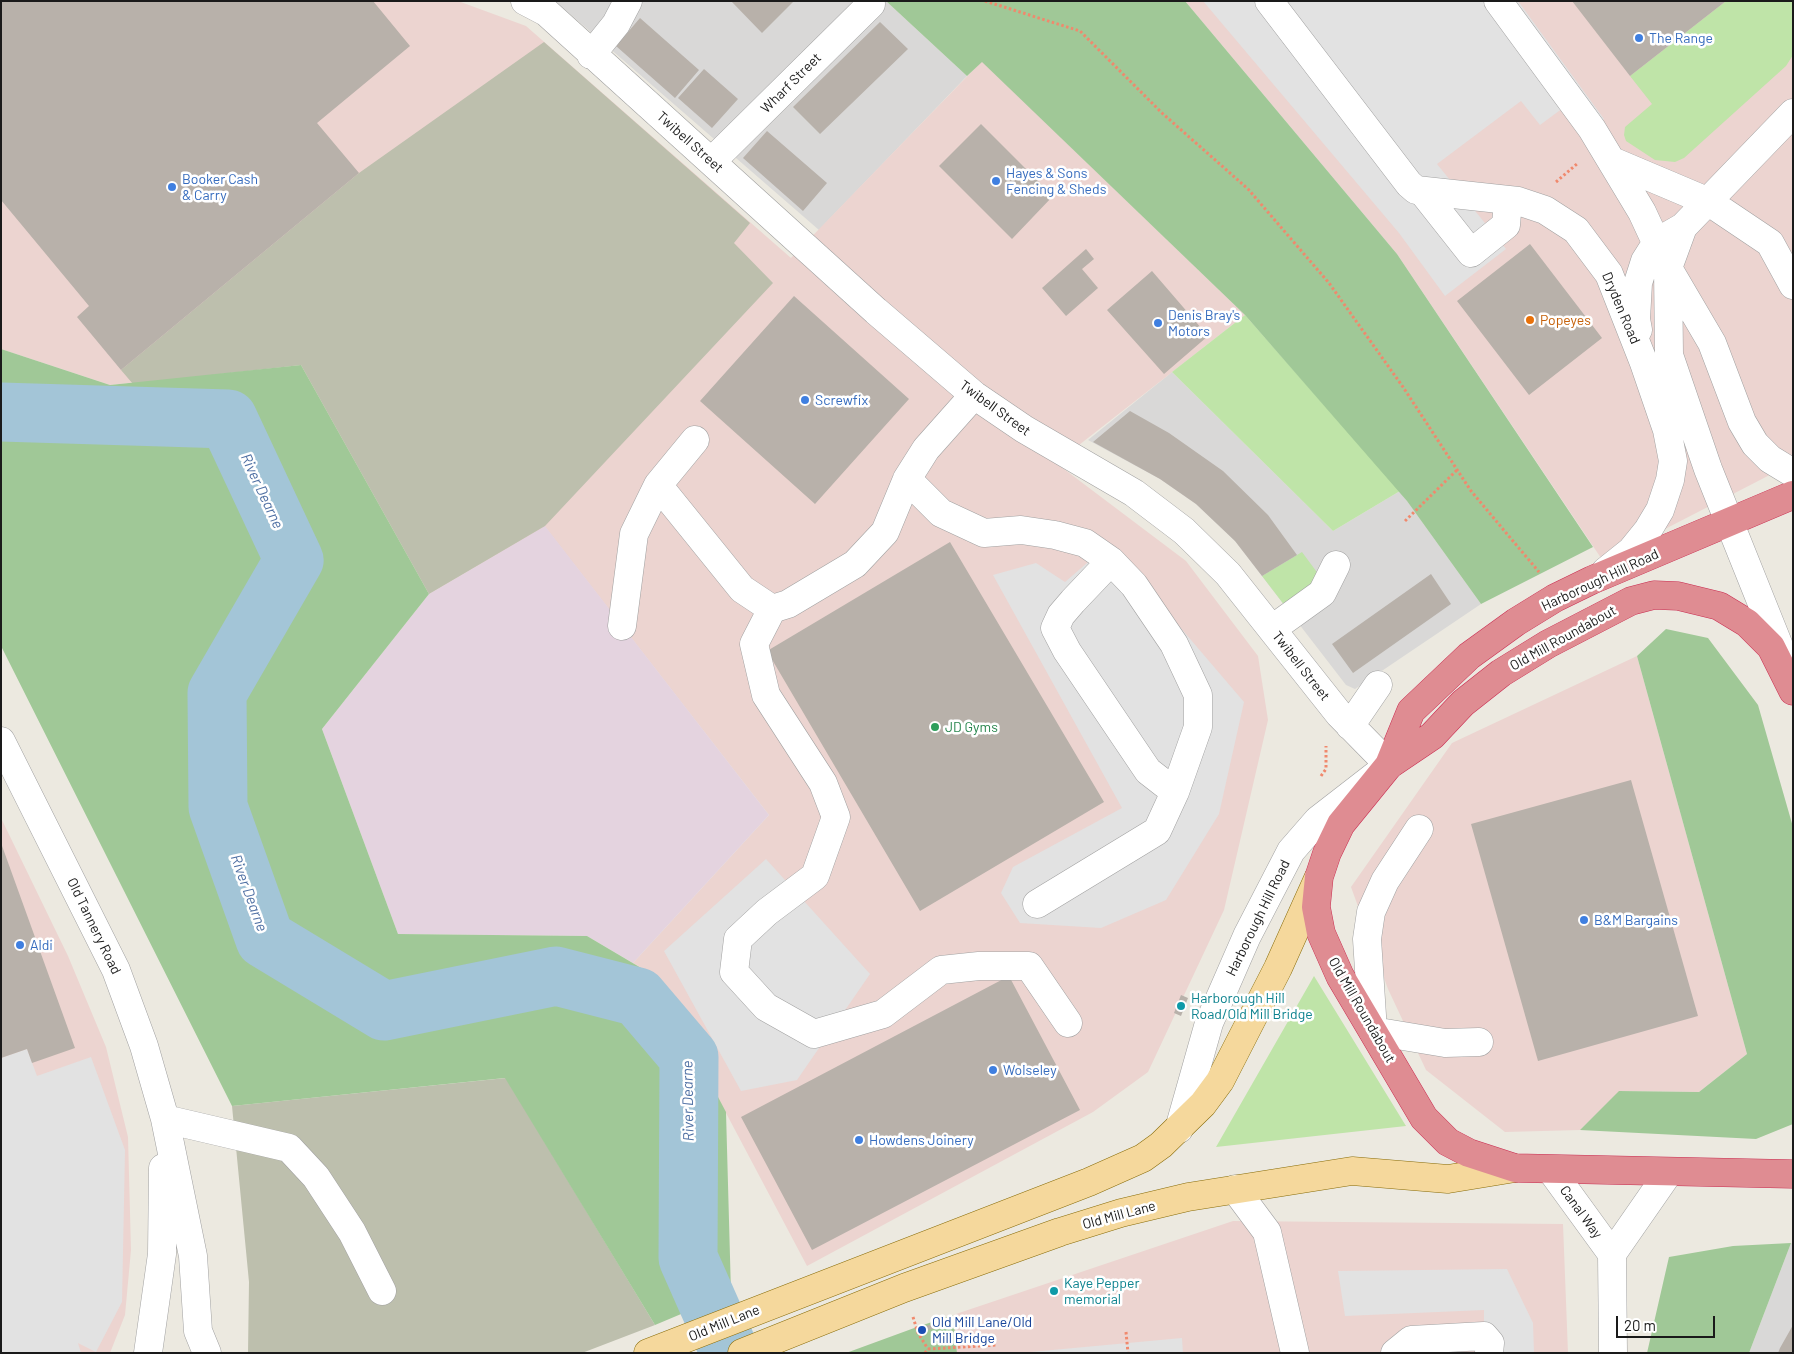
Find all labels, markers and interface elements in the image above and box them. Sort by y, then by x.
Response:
place label: The Range [1649,30,1713,46]
marker: The Range [1633,32,1645,44]
street label: Wharf Street [757,49,825,117]
street label: Twibell Street [653,108,727,176]
place label: Hayes & Sons Fencing & Sheds [1006,165,1106,198]
place label: Booker Cash & Carry [182,171,258,203]
marker: Hayes & Sons Fencing & Sheds [990,175,1002,187]
marker: Booker Cash & Carry [166,181,178,193]
street label: Dryden Road [1598,269,1644,347]
place label: Denis Bray's Motors [1168,307,1240,340]
place label: Popeyes [1540,312,1591,328]
marker: Popeyes [1524,314,1536,326]
marker: Denis Bray's Motors [1152,317,1164,329]
street label: Twibell Street [956,377,1034,439]
place label: Screwfix [815,392,868,408]
marker: Screwfix [799,394,811,406]
water label: River Dearne [237,451,287,531]
street label: Harborough Hill Road [1539,545,1661,615]
street label: Old Mill Roundabout [1507,602,1619,674]
street label: Twibell Street [1269,628,1333,704]
place label: JD Gyms [945,719,998,735]
marker: JD Gyms [929,721,941,733]
water label: River Dearne [227,852,271,934]
street label: Harborough Hill Road [1223,857,1293,979]
street label: Old Tannery Road [63,875,125,977]
place label: B&M Bargains [1594,912,1678,928]
marker: B&M Bargains [1578,914,1590,926]
place label: Aldi [30,937,53,953]
marker: Aldi [14,939,26,951]
street label: Old Mill Roundabout [1325,954,1399,1066]
place label: Harborough Hill Road/Old Mill Bridge [1191,990,1313,1022]
marker: Harborough Hill Road/Old Mill Bridge [1175,1000,1187,1012]
water label: River Dearne [678,1060,698,1142]
place label: Wolseley [1003,1062,1057,1078]
marker: Wolseley [987,1064,999,1076]
place label: Howdens Joinery [869,1132,974,1148]
marker: Howdens Joinery [853,1134,865,1146]
street label: Canal Way [1556,1182,1606,1242]
street label: Old Mill Lane [1081,1197,1157,1233]
place label: Kaye Pepper memorial [1064,1275,1140,1308]
marker: Kaye Pepper memorial [1048,1285,1060,1297]
street label: Old Mill Lane [686,1301,762,1345]
scale bar [1619,1306,1718,1338]
place label: Old Mill Lane/Old Mill Bridge [932,1314,1032,1346]
text: 20 m [1624,1316,1656,1334]
marker: Old Mill Lane/Old Mill Bridge [916,1324,928,1336]

